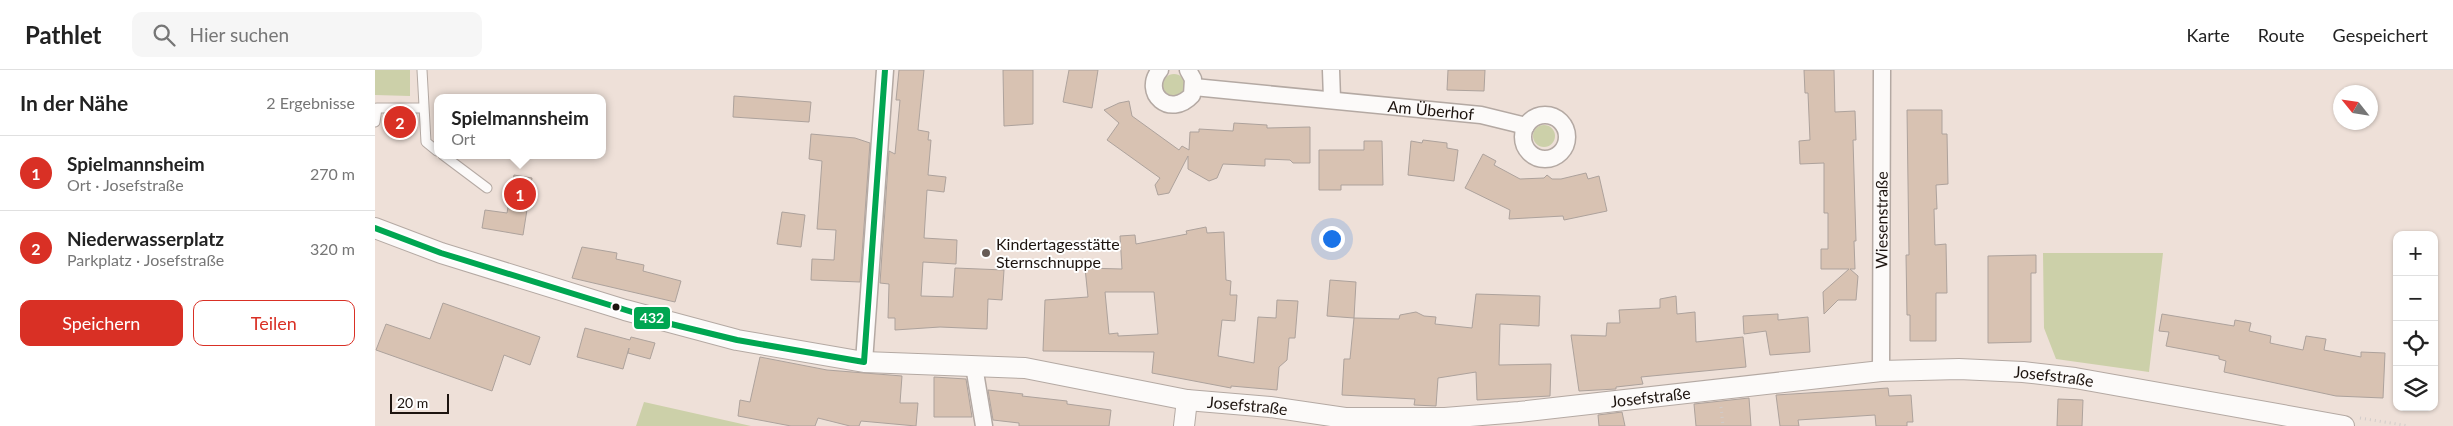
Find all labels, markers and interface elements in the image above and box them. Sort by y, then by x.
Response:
search box [132,12,482,57]
text: Pathlet [25,20,102,49]
icon: search [150,21,178,49]
text: Hier suchen [190,23,289,46]
text: Karte [2186,24,2230,46]
text: Route [2258,24,2305,46]
text: Gespeichert [2333,24,2428,46]
north arrow [2333,85,2378,130]
text: In der Nähe [20,90,128,115]
text: 2 Ergebnisse [266,93,355,112]
popup [434,94,606,159]
street label: Am Überhof [1387,96,1475,123]
pin: 2 [384,103,416,141]
text: Spielmannsheim [451,106,589,129]
text: Ort [451,129,475,148]
text: Spielmannsheim [67,152,205,175]
text: 1 [31,164,41,183]
text: 270 m [310,164,355,183]
street label: Wiesenstraße [1871,171,1891,269]
text: Ort · Josefstraße [67,175,184,194]
pin: 1 [504,175,536,213]
your location [1319,226,1345,252]
text: Niederwasserplatz [67,227,224,250]
map controls [2393,231,2438,411]
button: + [2393,231,2438,276]
place label: Kindertagesstätte Sternschnuppe [996,234,1120,271]
text: 2 [31,239,41,258]
text: 320 m [310,239,355,258]
marker: Kindertagesstätte Sternschnuppe [980,247,992,259]
text: Parkplatz · Josefstraße [67,250,224,269]
button: − [2393,276,2438,321]
button: Speichern [20,300,183,346]
button: Teilen [193,300,355,346]
unlabelled marker [611,302,621,312]
line badge: 432 [633,306,671,330]
text: 432 [640,309,664,326]
button: locate [2393,321,2438,366]
street label: Josefstraße [2013,362,2095,390]
button: layers [2393,366,2438,411]
street label: Josefstraße [1609,383,1692,411]
scale bar [390,391,449,414]
street label: Josefstraße [1207,392,1289,418]
text: 20 m [397,394,428,411]

